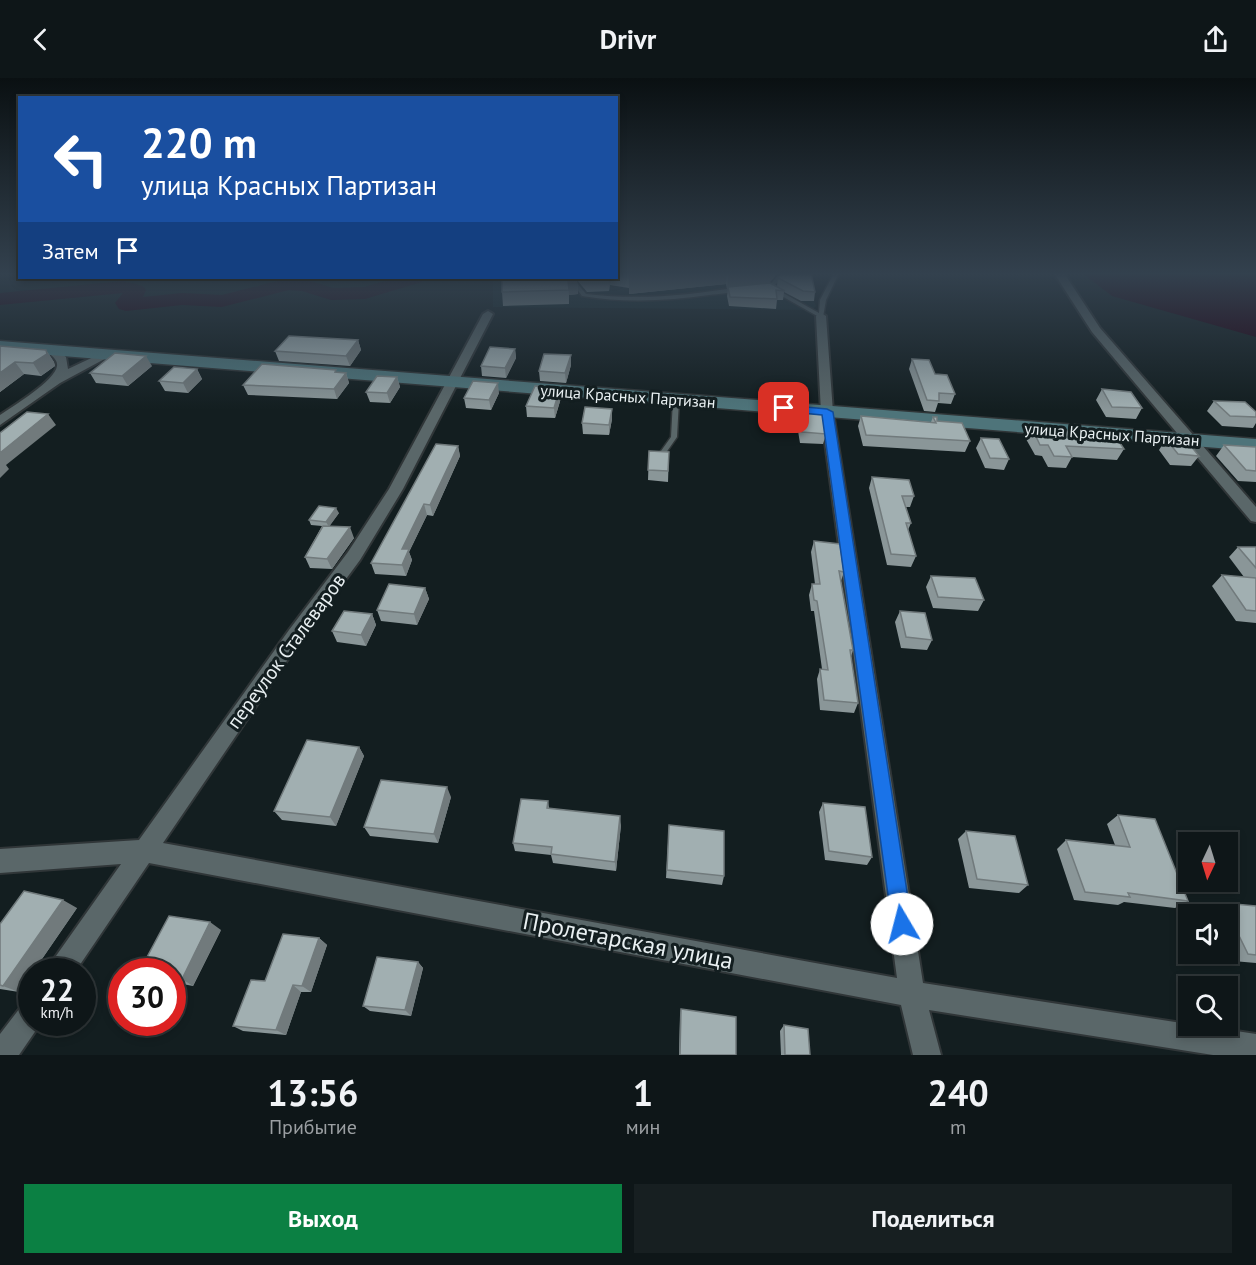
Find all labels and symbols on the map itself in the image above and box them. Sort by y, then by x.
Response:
street label: улица Красных Партизан [540,380,716,412]
pin [758,382,809,433]
street label: улица Красных Партизан [1024,418,1200,450]
street label: переулок Сталеваров [221,568,351,734]
north arrow [1178,832,1238,892]
position arrow [870,892,934,956]
street label: Пролетарская улица [520,905,736,976]
speed limit sign: 30 [108,958,186,1036]

